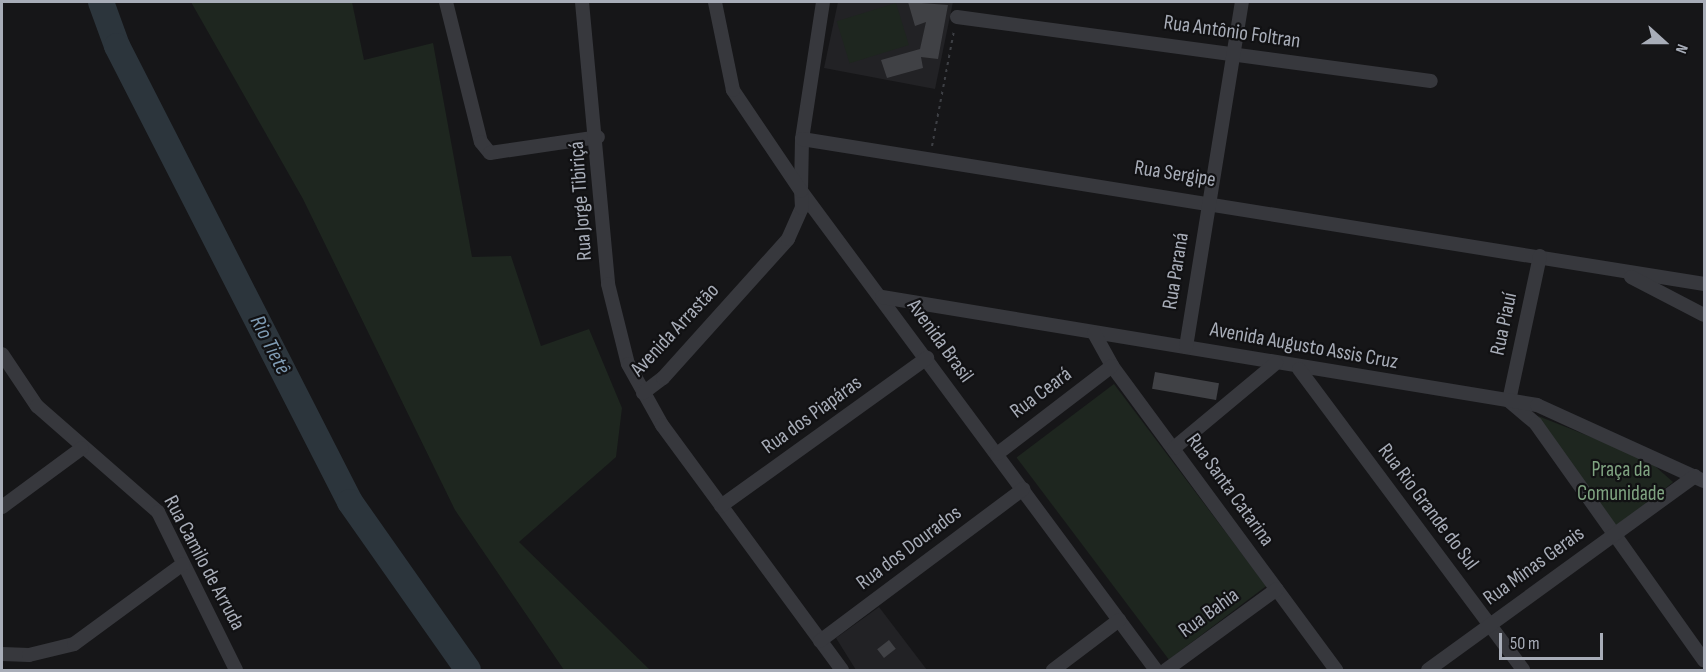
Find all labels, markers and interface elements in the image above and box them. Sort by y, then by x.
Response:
street label: Rua Antônio Foltran [1162,10,1302,54]
north arrow [1634,12,1694,72]
text: N [1671,41,1692,56]
street label: Rua Jorge Tibiriçá [564,140,598,262]
street label: Rua Sergipe [1132,155,1218,193]
street label: Rua Paraná [1157,231,1195,311]
street label: Avenida Arrastão [626,278,724,382]
street label: Rua Piauí [1485,290,1523,358]
street label: Avenida Brasil [901,294,979,388]
water label: Rio Tietê [244,311,296,379]
street label: Avenida Augusto Assis Cruz [1208,317,1400,375]
street label: Rua Ceará [1005,362,1077,424]
street label: Rua dos Piapáras [757,370,867,460]
street label: Rua Santa Catarina [1181,429,1279,551]
street label: Rua Rio Grande do Sul [1372,439,1484,575]
park label: Praça da Comunidade [1577,457,1665,507]
street label: Rua Camilo de Arruda [158,491,250,635]
street label: Rua dos Dourados [852,500,966,596]
street label: Rua Minas Gerais [1479,521,1589,611]
street label: Rua Bahia [1174,583,1244,643]
scale bar [1502,621,1606,659]
text: 50 m [1510,633,1540,654]

